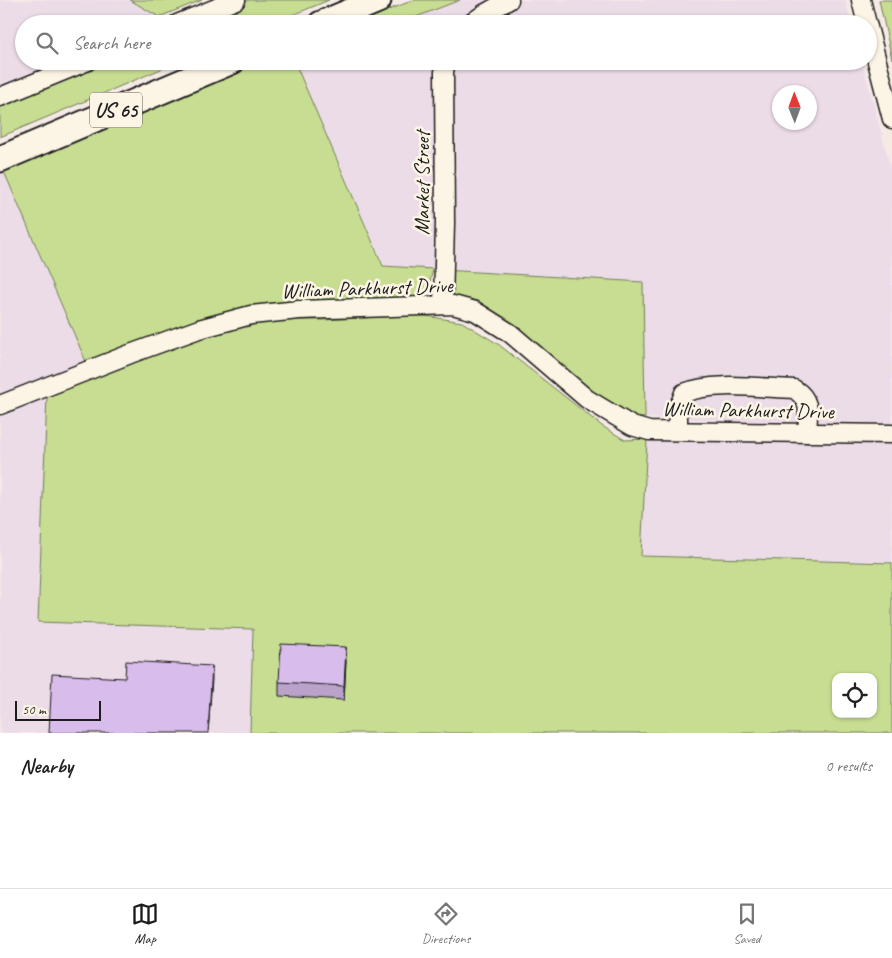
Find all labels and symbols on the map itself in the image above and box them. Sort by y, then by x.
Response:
north arrow [772,85,817,130]
road number: US 65 [90,92,142,128]
street label: Market Street [409,128,435,235]
street label: William Parkhurst Drive [281,272,454,304]
street label: William Parkhurst Drive [662,396,835,425]
scale bar [15,698,101,721]

